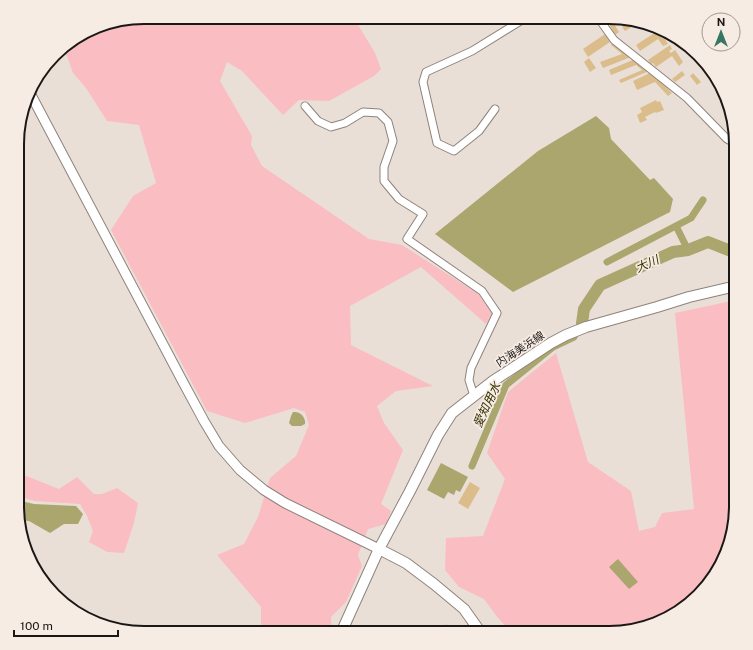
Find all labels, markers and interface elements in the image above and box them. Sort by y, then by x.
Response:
north arrow [701,12,741,52]
text: N [717,16,725,28]
water label: 大川 [633,252,663,275]
street label: 内海美浜線 [494,329,546,369]
water label: 愛知用水 [471,378,504,430]
scale bar [14,612,118,638]
text: 100 m [20,619,53,633]

